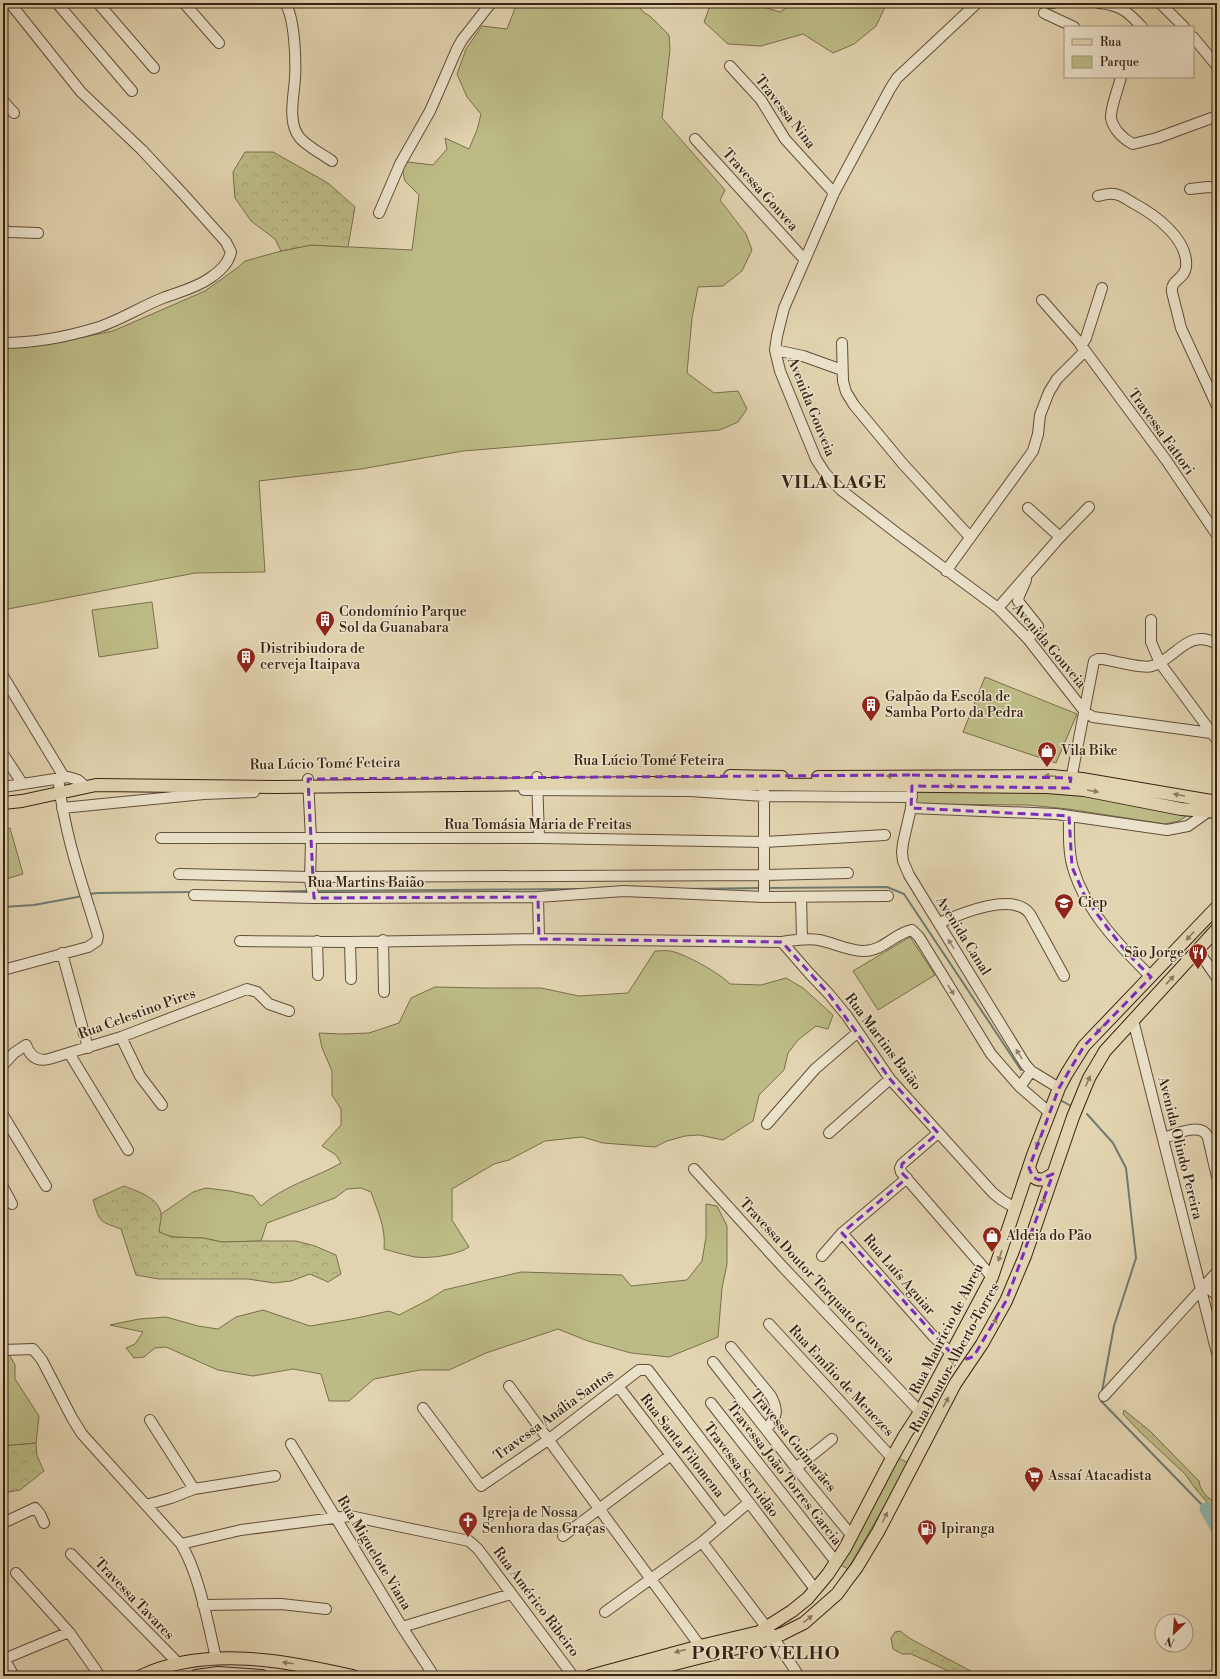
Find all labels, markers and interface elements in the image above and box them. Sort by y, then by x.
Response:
legend [1064,26,1194,78]
text: Rua [1100,35,1122,50]
text: Parque [1100,55,1139,70]
street label: Travessa Nina [751,71,820,153]
street label: Travessa Gouvea [718,145,803,236]
street label: Avenida Gouveia [783,354,839,460]
street label: Travessa Fattori [1124,385,1199,479]
district label: VILA LAGE [780,471,887,494]
street label: Avenida Gouveia [1008,599,1090,693]
place label: Condomínio Parque Sol da Guanabara [339,603,467,637]
building icon: Condomínio Parque Sol da Guanabara [314,609,336,637]
place label: Distribiudora de cerveja Itaipava [260,640,365,674]
building icon: Distribiudora de cerveja Itaipava [235,646,257,674]
place label: Galpão da Escola de Samba Porto da Pedra [885,688,1024,722]
building icon: Galpão da Escola de Samba Porto da Pedra [860,694,882,722]
shop icon: Vila Bike [1036,740,1058,768]
place label: Vila Bike [1060,742,1118,760]
street label: Rua Lúcio Tomé Feteira [574,752,725,770]
street label: Rua Lúcio Tomé Feteira [249,754,402,774]
one-way arrow [885,773,898,779]
one-way arrow [1043,773,1056,779]
one-way arrow [943,783,956,789]
one-way arrow [1087,789,1099,795]
one-way arrow [1173,792,1185,798]
street label: Rua Tomásia Maria de Freitas [444,816,632,834]
street label: Rua Martins Baião [308,874,425,892]
street label: Avenida Canal [931,892,994,979]
school or university icon: Ciep [1053,892,1075,920]
place label: Ciep [1078,894,1107,912]
one-way arrow [1185,931,1195,941]
one-way arrow [948,938,955,950]
restaurant icon: São Jorge [1187,942,1209,970]
place label: São Jorge [1124,944,1184,962]
one-way arrow [1165,975,1174,985]
street label: Rua Celestino Pires [76,984,198,1044]
one-way arrow [947,984,954,996]
street label: Rua Martins Baião [841,990,925,1094]
one-way arrow [1095,1024,1105,1034]
one-way arrow [1016,1048,1023,1060]
one-way arrow [1086,1074,1092,1086]
street label: Avenida Olindo Pereira [1153,1074,1207,1222]
one-way arrow [1035,1136,1041,1148]
street label: Travessa Doutor Torquato Gouveia [735,1194,899,1368]
one-way arrow [1041,1196,1047,1208]
shop icon: Aldeia do Pão [981,1225,1003,1253]
place label: Aldeia do Pão [1005,1227,1092,1245]
street label: Rua Luís Aguiar [859,1231,939,1319]
one-way arrow [997,1250,1003,1262]
street label: Rua Maurício de Abreu [906,1260,988,1398]
street label: Rua Doutor Alberto Torres [906,1280,1004,1436]
one-way arrow [991,1317,998,1329]
street label: Rua Emílio de Menezes [784,1321,898,1441]
street label: Travessa Anália Santos [490,1365,618,1465]
street label: Travessa Guimarães [746,1386,840,1496]
street label: Rua Santa Filomena [636,1391,729,1502]
one-way arrow [942,1396,949,1408]
street label: Travessa João Torres Garcia [722,1399,846,1550]
street label: Travessa Servidão [699,1419,783,1521]
supermarket icon: Assaí Atacadista [1023,1465,1045,1493]
place label: Assaí Atacadista [1047,1467,1152,1485]
street label: Rua Miguelote Viana [333,1493,416,1614]
place label: Igreja de Nossa Senhora das Graças [482,1504,605,1538]
church icon: Igreja de Nossa Senhora das Graças [457,1510,479,1538]
one-way arrow [882,1511,888,1523]
fuel station icon: Ipiranga [916,1518,938,1546]
place label: Ipiranga [941,1520,996,1538]
street label: Rua Américo Ribeiro [489,1543,583,1661]
street label: Travessa Tavares [90,1554,178,1644]
north arrow [1154,1613,1194,1653]
one-way arrow [802,1615,813,1623]
text: N [1163,1633,1177,1649]
district label: PORTO VELHO [692,1642,840,1665]
one-way arrow [674,1648,686,1654]
one-way arrow [281,1660,294,1666]

